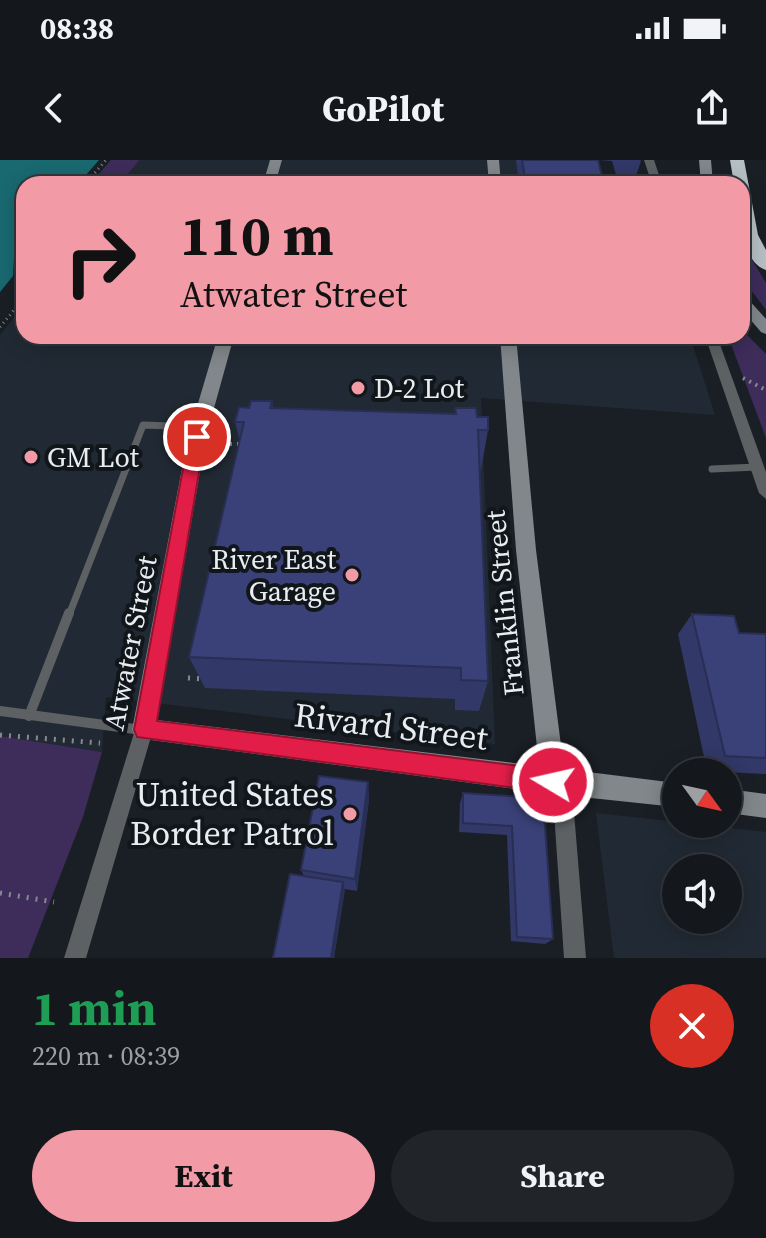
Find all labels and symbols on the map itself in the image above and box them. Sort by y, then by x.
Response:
place label: D-2 Lot [374,369,465,407]
marker: D-2 Lot [349,379,367,397]
pin [163,403,231,471]
place label: GM Lot [47,438,140,476]
marker: GM Lot [22,448,40,466]
street label: Franklin Street [475,508,533,698]
place label: River East Garage [211,540,337,610]
street label: Atwater Street [94,552,166,733]
marker: River East Garage [343,566,361,584]
street label: Rivard Street [292,691,490,761]
position arrow [511,740,595,824]
north arrow [662,758,742,838]
place label: United States Border Patrol [130,771,334,856]
marker: United States Border Patrol [341,805,359,823]

